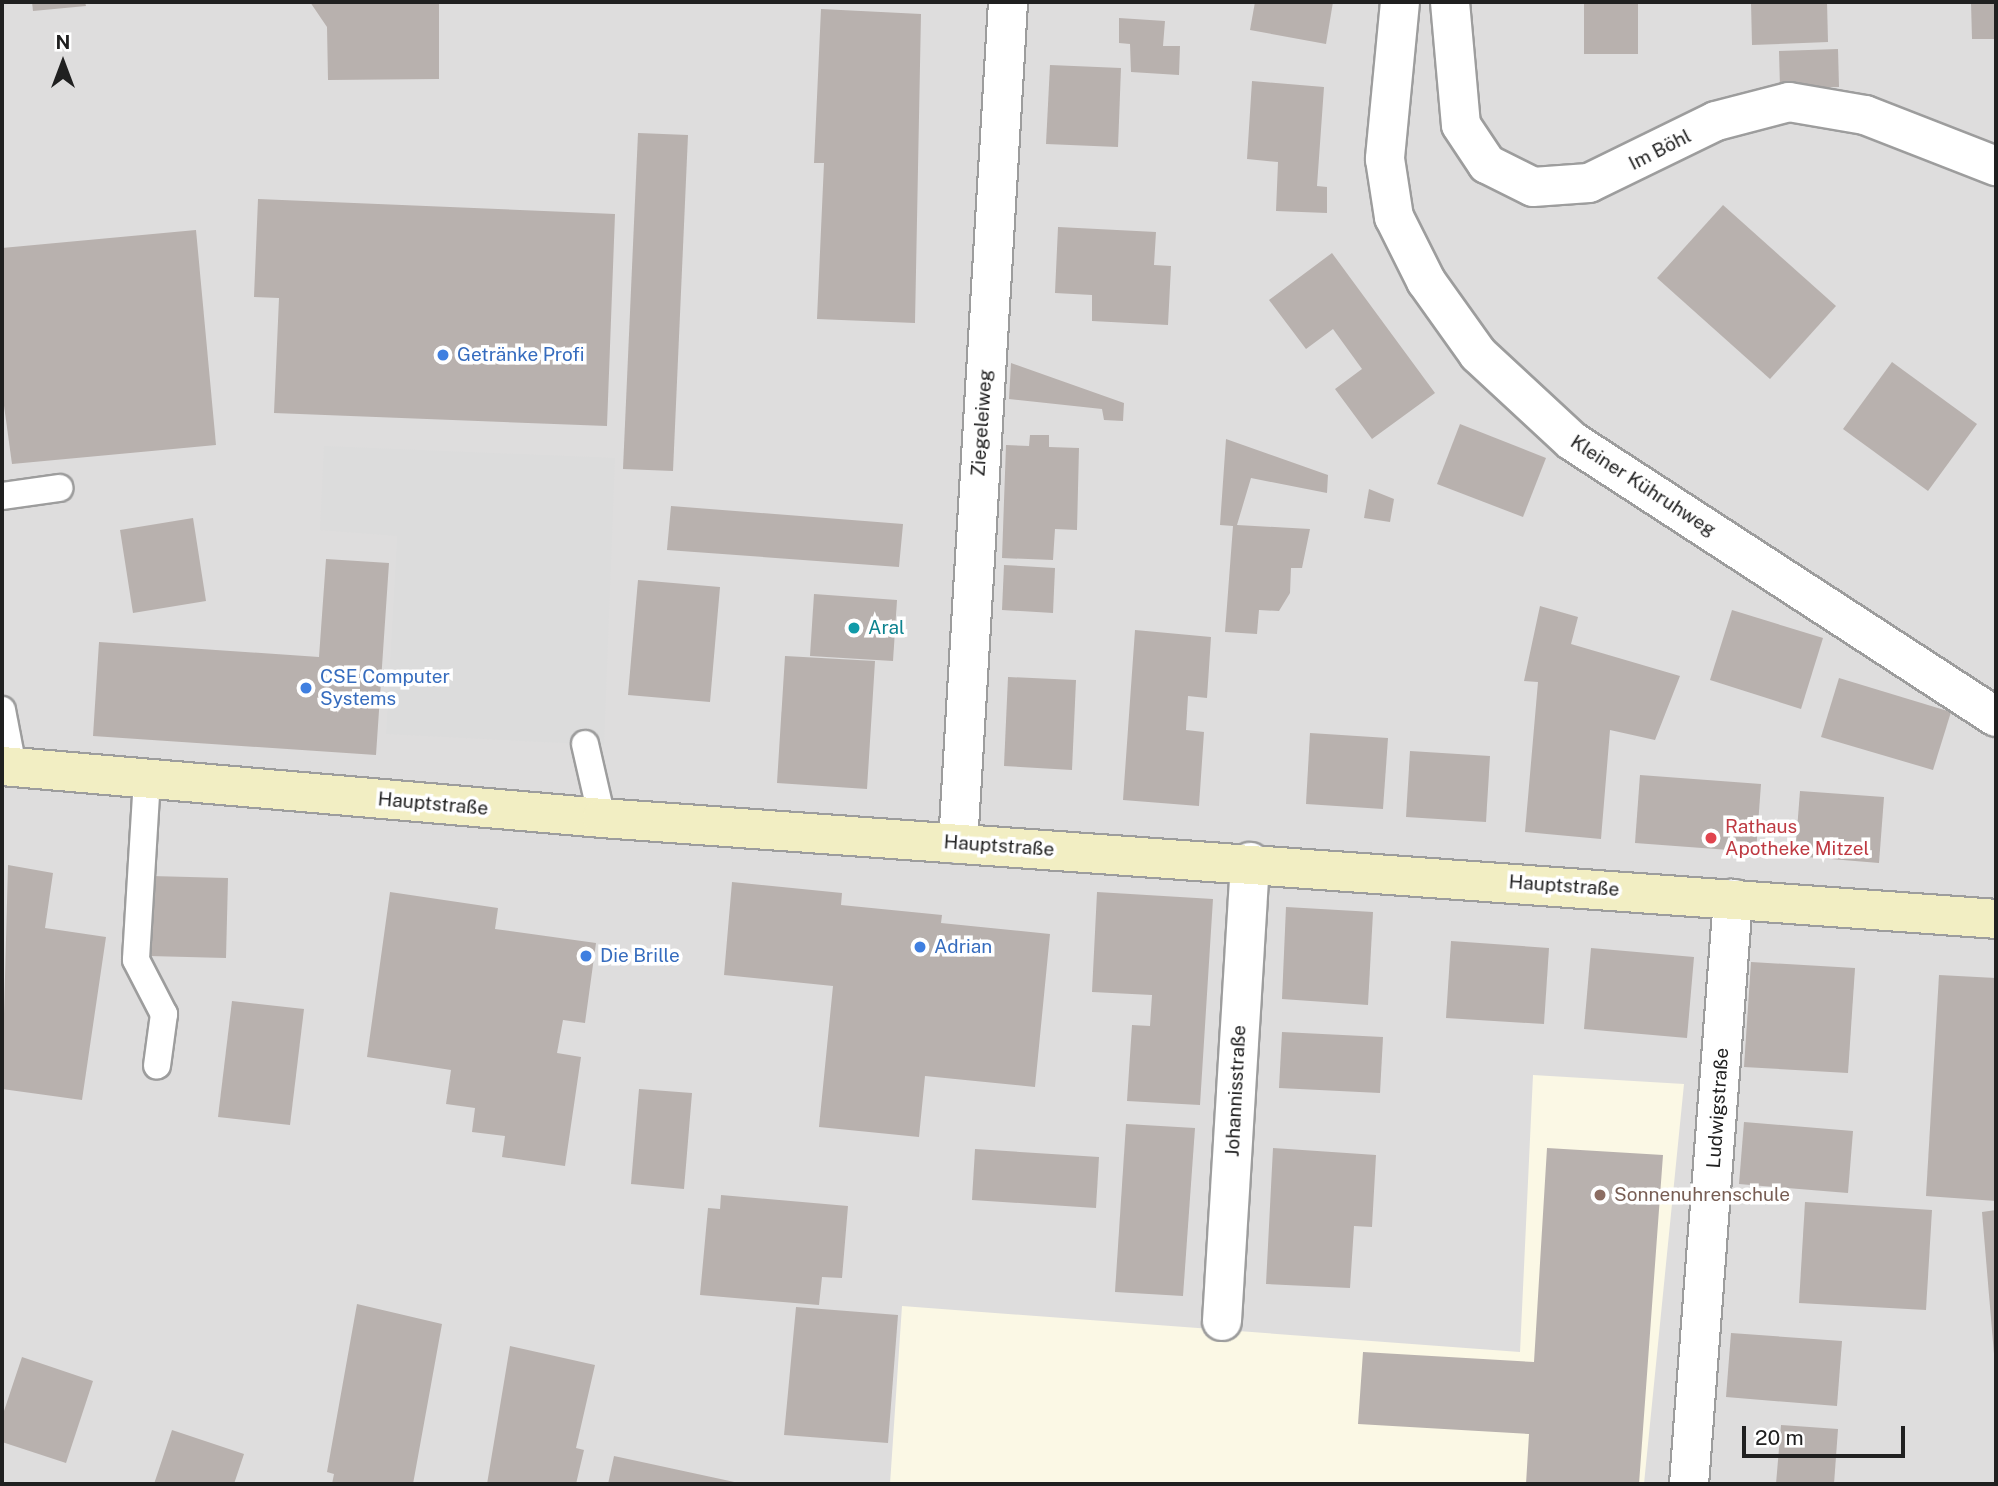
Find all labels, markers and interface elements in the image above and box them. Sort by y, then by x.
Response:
north arrow [28,28,98,98]
text: N [56,31,70,53]
street label: Im Böhl [1625,125,1695,175]
place label: Getränke Profi [457,344,585,366]
marker: Getränke Profi [435,347,451,363]
street label: Ziegeleiweg [967,369,997,477]
street label: Kleiner Kühruhweg [1566,431,1720,541]
place label: Aral [868,617,905,639]
marker: Aral [846,620,862,636]
place label: CSE Computer Systems [320,666,450,710]
marker: CSE Computer Systems [298,680,314,696]
street label: Hauptstraße [377,788,489,820]
place label: Rathaus Apotheke Mitzel [1725,816,1869,860]
marker: Rathaus Apotheke Mitzel [1703,830,1719,846]
street label: Hauptstraße [943,831,1055,861]
street label: Hauptstraße [1508,871,1620,901]
place label: Adrian [934,936,992,958]
marker: Adrian [912,939,928,955]
place label: Die Brille [600,945,680,967]
marker: Die Brille [578,948,594,964]
street label: Johannisstraße [1221,1024,1251,1158]
street label: Ludwigstraße [1702,1047,1734,1169]
place label: Sonnenuhrenschule [1614,1184,1790,1206]
marker: Sonnenuhrenschule [1592,1187,1608,1203]
scale bar [1746,1412,1909,1456]
text: 20 m [1755,1425,1804,1450]

